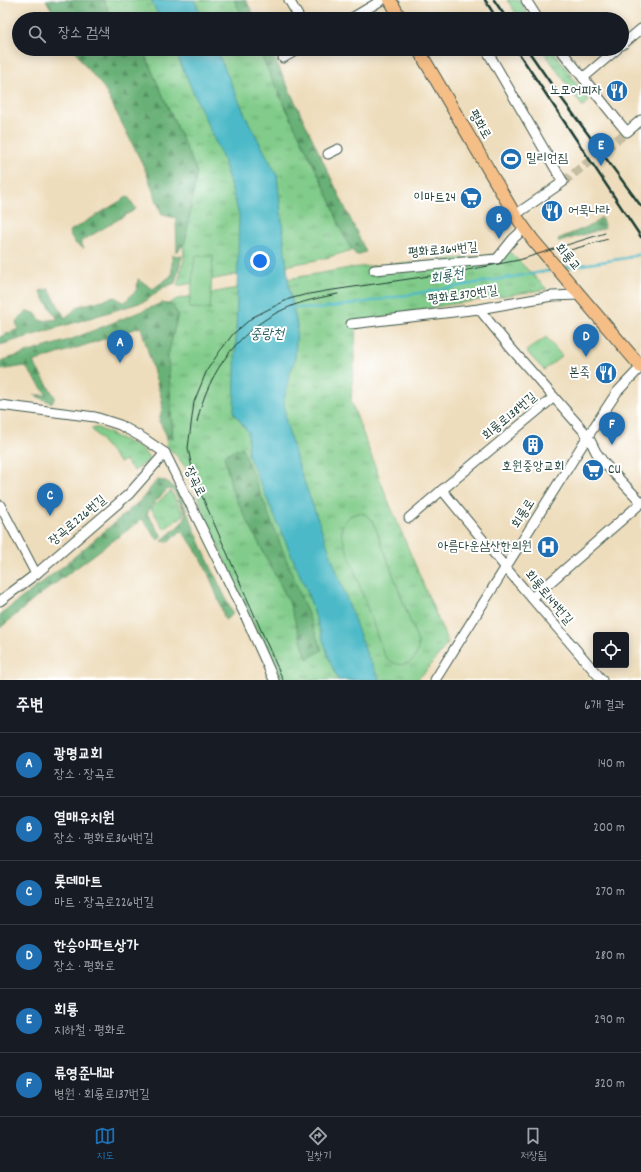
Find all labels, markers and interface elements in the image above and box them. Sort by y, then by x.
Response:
search box [12,12,629,56]
icon: search [26,23,48,45]
text: 장소 검색 [58,23,110,45]
restaurant icon: 노모어피자 [604,78,630,104]
place label: 노모어피자 [550,82,602,101]
street label: 평화로 [463,107,495,143]
pin: E [588,133,614,166]
sports icon: 밀리언짐 [498,146,524,172]
place label: 밀리언짐 [526,150,568,169]
supermarket icon: 이마트24 [458,185,484,211]
place label: 이마트24 [414,189,456,208]
restaurant icon: 어묵나라 [539,198,565,224]
place label: 어묵나라 [568,202,610,221]
pin: B [486,206,512,239]
street label: 평화로364번길 [407,238,479,264]
street label: 회룡교 [550,240,584,276]
your location [250,251,270,271]
water label: 회룡천 [429,264,467,290]
street label: 평화로370번길 [427,282,499,310]
pin: D [573,324,599,357]
water label: 중랑천 [250,325,286,345]
pin: A [107,330,133,363]
restaurant icon: 본죽 [593,360,619,386]
place label: 본죽 [569,364,590,383]
street label: 회룡로138번길 [479,388,541,446]
pin: F [599,412,625,445]
building icon: 호원중앙교회 [520,432,546,458]
supermarket icon: CU [580,457,606,483]
place label: 호원중앙교회 [502,458,564,477]
place label: CU [608,461,621,480]
street label: 장곡로 [179,464,209,500]
pin: C [37,483,63,516]
street label: 장곡로226번길 [45,491,111,551]
street label: 회룡로 [508,496,540,532]
hospital icon: 아름다운삼산한의원 [535,534,561,560]
place label: 아름다운삼산한의원 [438,538,532,557]
street label: 회룡로149번길 [519,566,577,630]
map controls [593,632,629,668]
button: locate [593,632,629,668]
text: 주변 [16,695,43,719]
text: 6개 결과 [584,697,625,716]
text: 광명교회 [54,744,102,766]
text: A [25,755,33,774]
text: 140 m [598,755,625,774]
text: 장소 · 장곡로 [54,766,115,785]
text: 열매유치원 [54,808,114,830]
text: B [26,819,32,838]
text: 200 m [593,819,625,838]
text: 장소 · 평화로364번길 [54,830,154,849]
text: 롯데마트 [54,872,102,894]
text: C [26,883,32,902]
text: 270 m [595,883,625,902]
text: 마트 · 장곡로226번길 [54,894,154,913]
text: 한승아파트상가 [54,936,139,958]
text: D [26,947,32,966]
text: 280 m [595,947,625,966]
text: 장소 · 평화로 [54,958,115,977]
text: 회룡 [54,1000,78,1022]
text: E [26,1011,32,1030]
text: 290 m [594,1011,625,1030]
text: 지하철 · 평화로 [54,1022,126,1041]
text: 류영준내과 [54,1064,114,1086]
text: F [26,1075,32,1094]
text: 320 m [595,1075,625,1094]
text: 병원 · 회룡로137번길 [54,1086,150,1105]
tab: 지도 [94,1125,116,1165]
tab: 길찾기 [305,1125,332,1165]
tab: 저장됨 [520,1125,547,1165]

